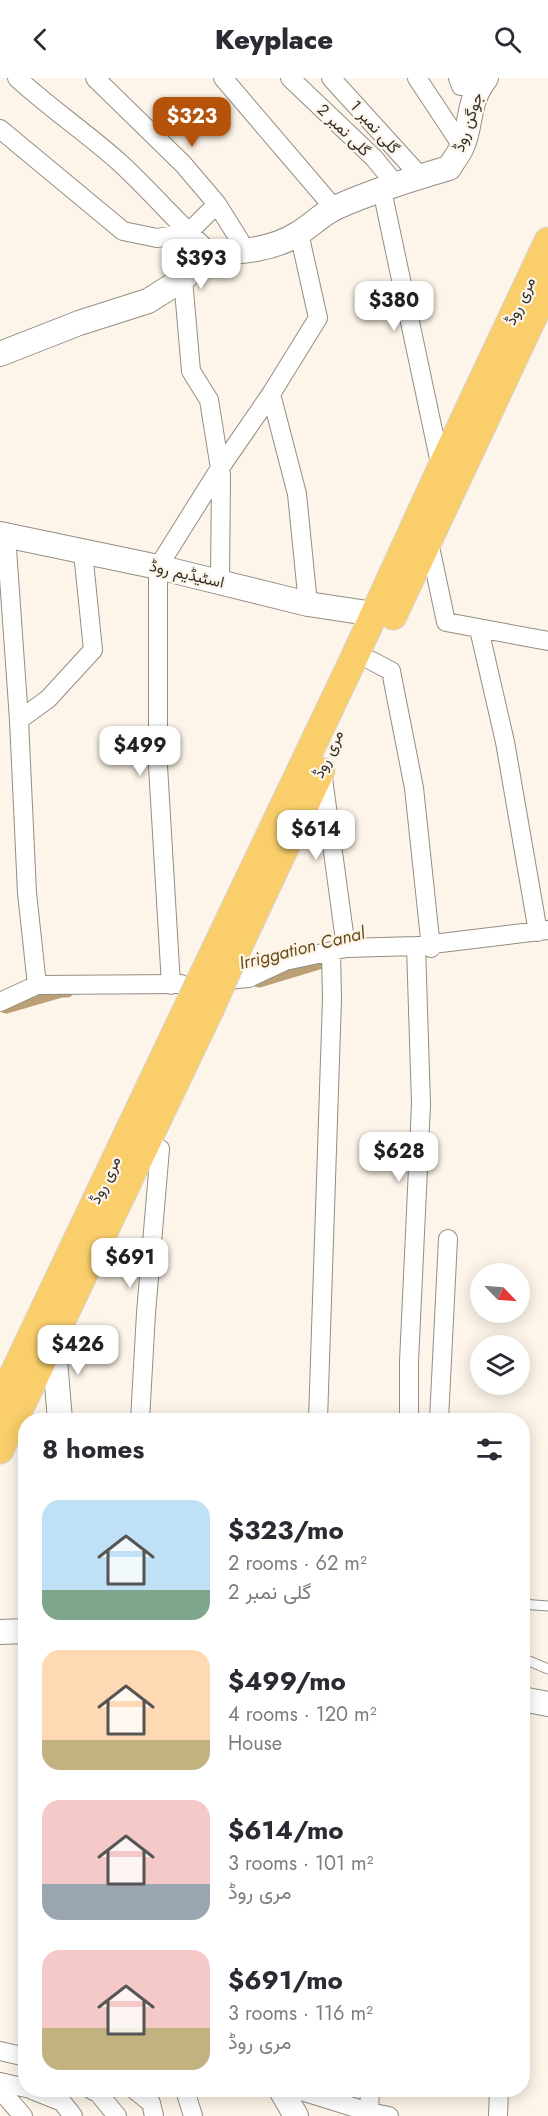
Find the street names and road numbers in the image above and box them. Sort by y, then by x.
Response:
street label: جوگن روڈ [447,89,489,155]
street label: گلی نمبر 1 [345,95,405,159]
street label: گلی نمبر 2 [312,99,376,161]
street label: مری روڈ [499,273,541,329]
street label: اسٹیڈیم روڈ [147,554,227,594]
street label: مری روڈ [307,726,349,782]
street label: مری روڈ [84,1152,126,1208]

